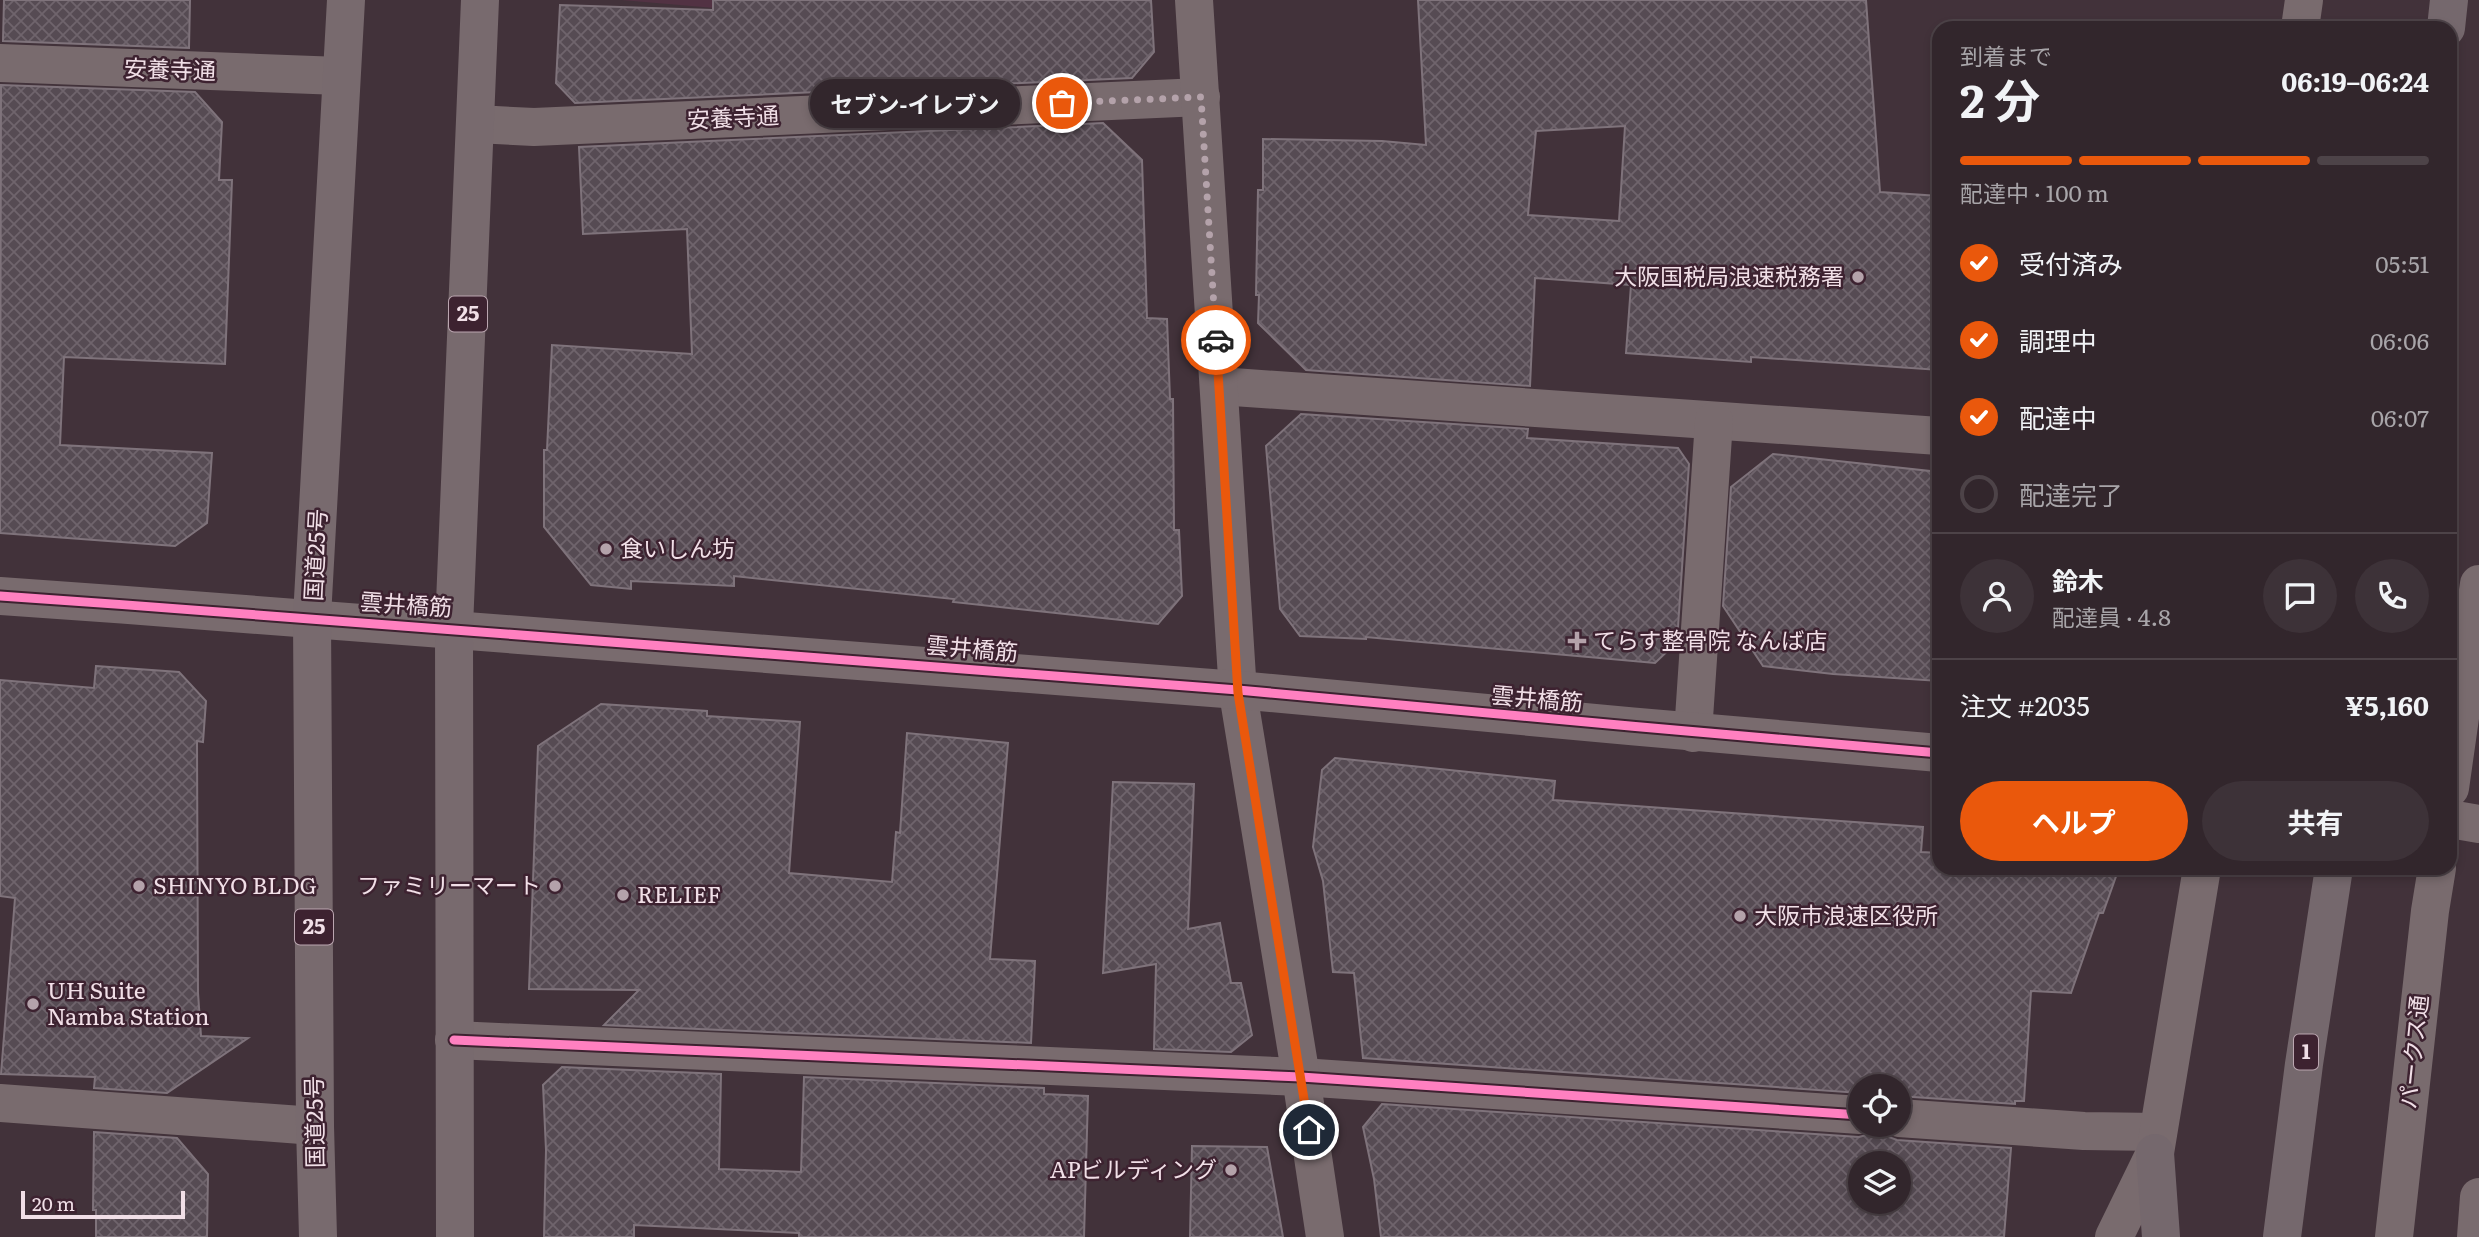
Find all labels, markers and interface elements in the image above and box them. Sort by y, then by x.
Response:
text: 到着まで [1960,38,2052,72]
street label: 安養寺通 [124,49,217,87]
text: 06:19–06:24 [2281,61,2429,100]
text: 2 分 [1960,64,2040,132]
pin [1032,73,1092,133]
callout: セブン-イレブン [810,78,1020,128]
icon: bag [1043,84,1081,122]
text: セブン-イレブン [831,86,999,120]
street label: 安養寺通 [686,97,780,135]
text: 配達中 · 100 m [1960,175,2109,209]
text: 受付済み [2019,243,2123,282]
icon: check [1960,244,1998,282]
text: 05:51 [2375,246,2429,280]
place label: 大阪国税局浪速税務署 [1614,258,1844,292]
marker: 大阪国税局浪速税務署 [1850,269,1866,285]
road number: 25 [449,296,487,332]
courier [1181,305,1251,375]
text: 調理中 [2019,320,2097,359]
icon: car [1197,321,1235,359]
icon: check [1960,321,1998,359]
text: 06:06 [2370,323,2429,357]
text: 配達中 [2019,397,2097,436]
icon: check [1960,398,1998,436]
text: 06:07 [2371,400,2429,434]
text: 配達完了 [2019,474,2123,513]
street label: 国道25号 [295,508,333,602]
place label: 食いしん坊 [620,530,735,564]
marker: 食いしん坊 [598,541,614,557]
button: person [1960,559,2034,633]
button: chat [2263,559,2337,633]
button: phone [2355,559,2429,633]
text: 鈴木 [2052,560,2104,599]
street label: 雲井橋筋 [359,583,453,623]
text: 配達員 · 4.8 [2052,599,2171,633]
place label: てらす整骨院 なんば店 [1593,622,1827,656]
street label: 雲井橋筋 [925,626,1019,668]
marker: てらす整骨院 なんば店 [1567,631,1587,651]
street label: 雲井橋筋 [1490,676,1584,718]
text: 注文 #2035 [1960,685,2090,724]
text: ¥5,160 [2345,685,2429,724]
button: ヘルプ [1960,781,2188,861]
button: 共有 [2202,781,2429,861]
place label: SHINYO BLDG [153,867,317,901]
place label: ファミリーマート [357,867,541,901]
place label: RELIEF [637,876,721,910]
marker: SHINYO BLDG [131,878,147,894]
marker: ファミリーマート [547,878,563,894]
marker: RELIEF [615,887,631,903]
place label: 大阪市浪速区役所 [1754,897,1938,931]
marker: 大阪市浪速区役所 [1732,908,1748,924]
road number: 25 [295,909,333,944]
place label: UH Suite Namba Station [47,972,210,1032]
street label: パークス通 [2389,993,2435,1110]
marker: UH Suite Namba Station [25,996,41,1012]
road number: 1 [2294,1034,2318,1070]
map controls [1848,1074,1911,1214]
button: locate [1848,1074,1911,1137]
street label: 国道25号 [295,1076,331,1169]
pin [1279,1100,1339,1160]
icon: home [1290,1111,1328,1149]
place label: APビルディング [1050,1151,1217,1185]
button: layers [1848,1151,1911,1214]
marker: APビルディング [1223,1162,1239,1178]
scale bar [21,1188,186,1220]
text: 20 m [32,1189,75,1217]

